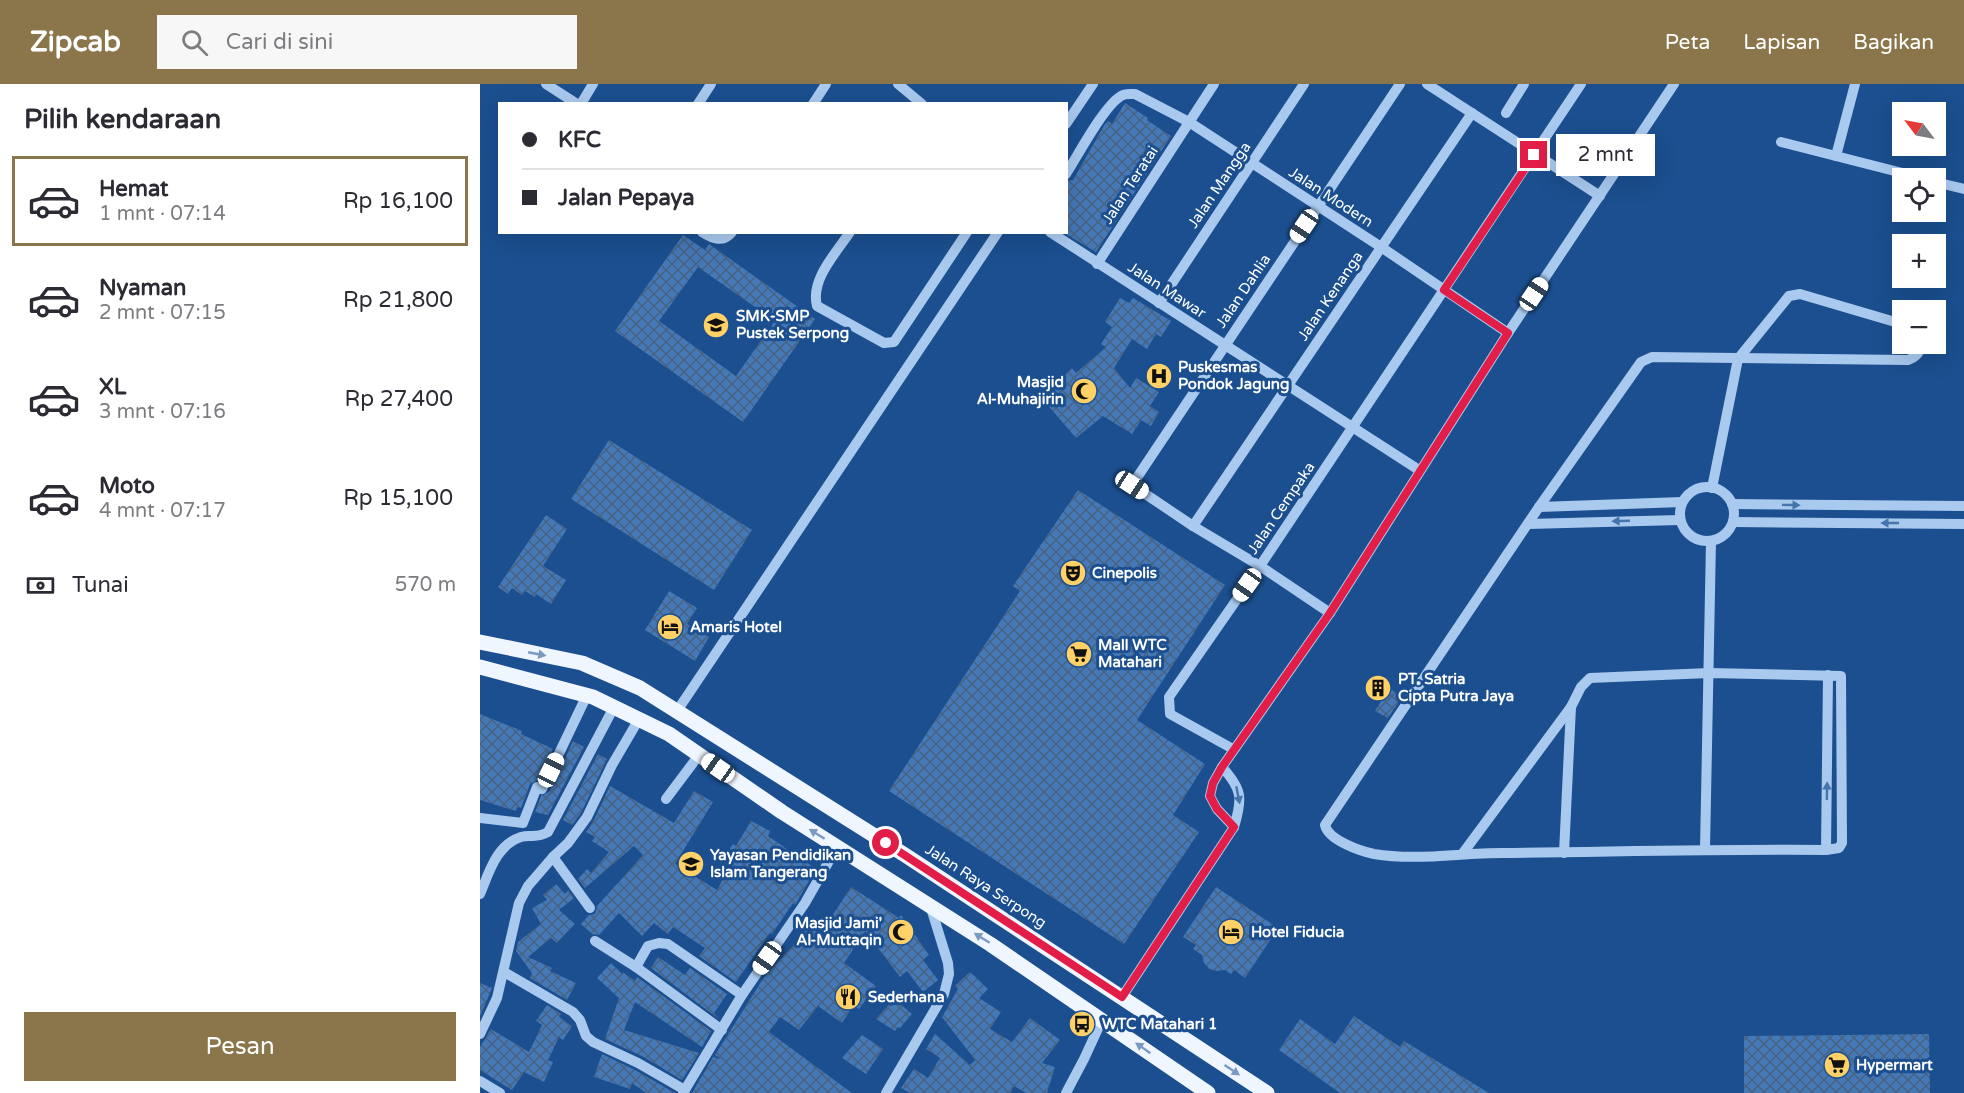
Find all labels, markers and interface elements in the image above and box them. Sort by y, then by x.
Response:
search box [157,15,577,69]
text: Zipcab [30,25,121,59]
icon: search [178,26,211,59]
text: Cari di sini [226,29,333,55]
text: Peta [1665,30,1710,55]
text: Lapisan [1743,30,1820,55]
text: Bagikan [1853,30,1934,55]
north arrow [1892,102,1946,156]
map controls [1892,102,1946,354]
text: Pilih kendaraan [24,103,221,136]
text: KFC [558,127,601,153]
callout: 2 mnt [1555,134,1654,176]
street label: Jalan Mangga [1184,138,1254,232]
route end [1520,141,1547,168]
street label: Jalan Teratai [1098,143,1162,227]
text: 2 mnt [1578,143,1633,167]
street label: Jalan Modern [1285,163,1377,231]
button: locate [1892,168,1946,222]
icon: car [27,174,81,228]
text: Hemat [99,176,168,202]
text: Jalan Pepaya [558,185,695,211]
text: Rp 16,100 [343,188,453,214]
text: 1 mnt · 07:14 [99,202,226,226]
car [1286,206,1322,246]
button: + [1892,234,1946,288]
street label: Jalan Kenanga [1294,248,1366,344]
street label: Jalan Dahlia [1212,251,1274,331]
street label: Jalan Mawar [1125,258,1210,322]
icon: car [27,273,81,327]
car [1516,274,1552,314]
text: Nyaman [99,275,186,301]
text: Rp 21,800 [343,287,453,313]
button: − [1892,300,1946,354]
text: 2 mnt · 07:15 [99,301,226,325]
place label: SMK-SMP Pustek Serpong [736,307,849,343]
school or university icon: SMK-SMP Pustek Serpong [701,310,731,340]
place label: Puskesmas Pondok Jagung [1178,358,1289,394]
hospital icon: Puskesmas Pondok Jagung [1144,361,1174,391]
icon: car [27,372,81,426]
place label: Masjid Al-Muhajirin [977,373,1064,409]
text: XL [99,374,126,400]
mosque icon: Masjid Al-Muhajirin [1069,376,1099,406]
text: Rp 27,400 [344,386,453,412]
text: 3 mnt · 07:16 [99,400,226,424]
street label: Jalan Cempaka [1244,458,1318,558]
car [1112,468,1152,502]
icon: car [27,471,81,525]
text: Moto [99,473,155,499]
text: Rp 15,100 [343,485,453,511]
text: 4 mnt · 07:17 [99,499,226,523]
one-way arrow [1781,500,1800,510]
one-way arrow [1612,517,1631,526]
one-way arrow [1880,518,1899,528]
theatre icon: Cinepolis [1058,558,1088,588]
place label: Cinepolis [1092,564,1157,583]
car [1229,565,1265,605]
icon: cash [24,569,57,602]
text: Tunai [72,572,129,598]
text: 570 m [395,573,456,597]
hotel icon: Amaris Hotel [655,612,685,642]
place label: Amaris Hotel [690,618,782,636]
place label: Mall WTC Matahari [1098,636,1167,671]
supermarket icon: Mall WTC Matahari [1064,639,1094,669]
one-way arrow [528,650,547,659]
place label: PT. Satria Cipta Putra Jaya [1398,670,1514,706]
building icon: PT. Satria Cipta Putra Jaya [1363,673,1393,703]
car [535,750,567,790]
car [698,750,738,786]
one-way arrow [1822,782,1831,801]
one-way arrow [1234,786,1243,805]
one-way arrow [809,829,825,840]
route start [872,829,899,856]
street label: Jalan Raya Serpong [922,840,1050,932]
place label: Yayasan Pendidikan Islam Tangerang [710,846,851,882]
school or university icon: Yayasan Pendidikan Islam Tangerang [676,849,706,879]
place label: Masjid Jami' Al-Muttaqin [795,914,882,950]
mosque icon: Masjid Jami' Al-Muttaqin [886,917,916,947]
hotel icon: Hotel Fiducia [1216,917,1246,947]
place label: Hotel Fiducia [1251,923,1344,941]
one-way arrow [973,933,990,944]
car [749,938,785,978]
restaurant icon: Sederhana [833,982,863,1012]
place label: Sederhana [868,988,945,1006]
bus stop icon: WTC Matahari 1 [1067,1009,1097,1039]
button: Pesan [24,1012,456,1081]
place label: WTC Matahari 1 [1102,1015,1218,1033]
one-way arrow [1135,1042,1151,1054]
supermarket icon: Hypermart [1822,1050,1852,1080]
place label: Hypermart [1856,1056,1933,1075]
one-way arrow [1224,1064,1240,1076]

